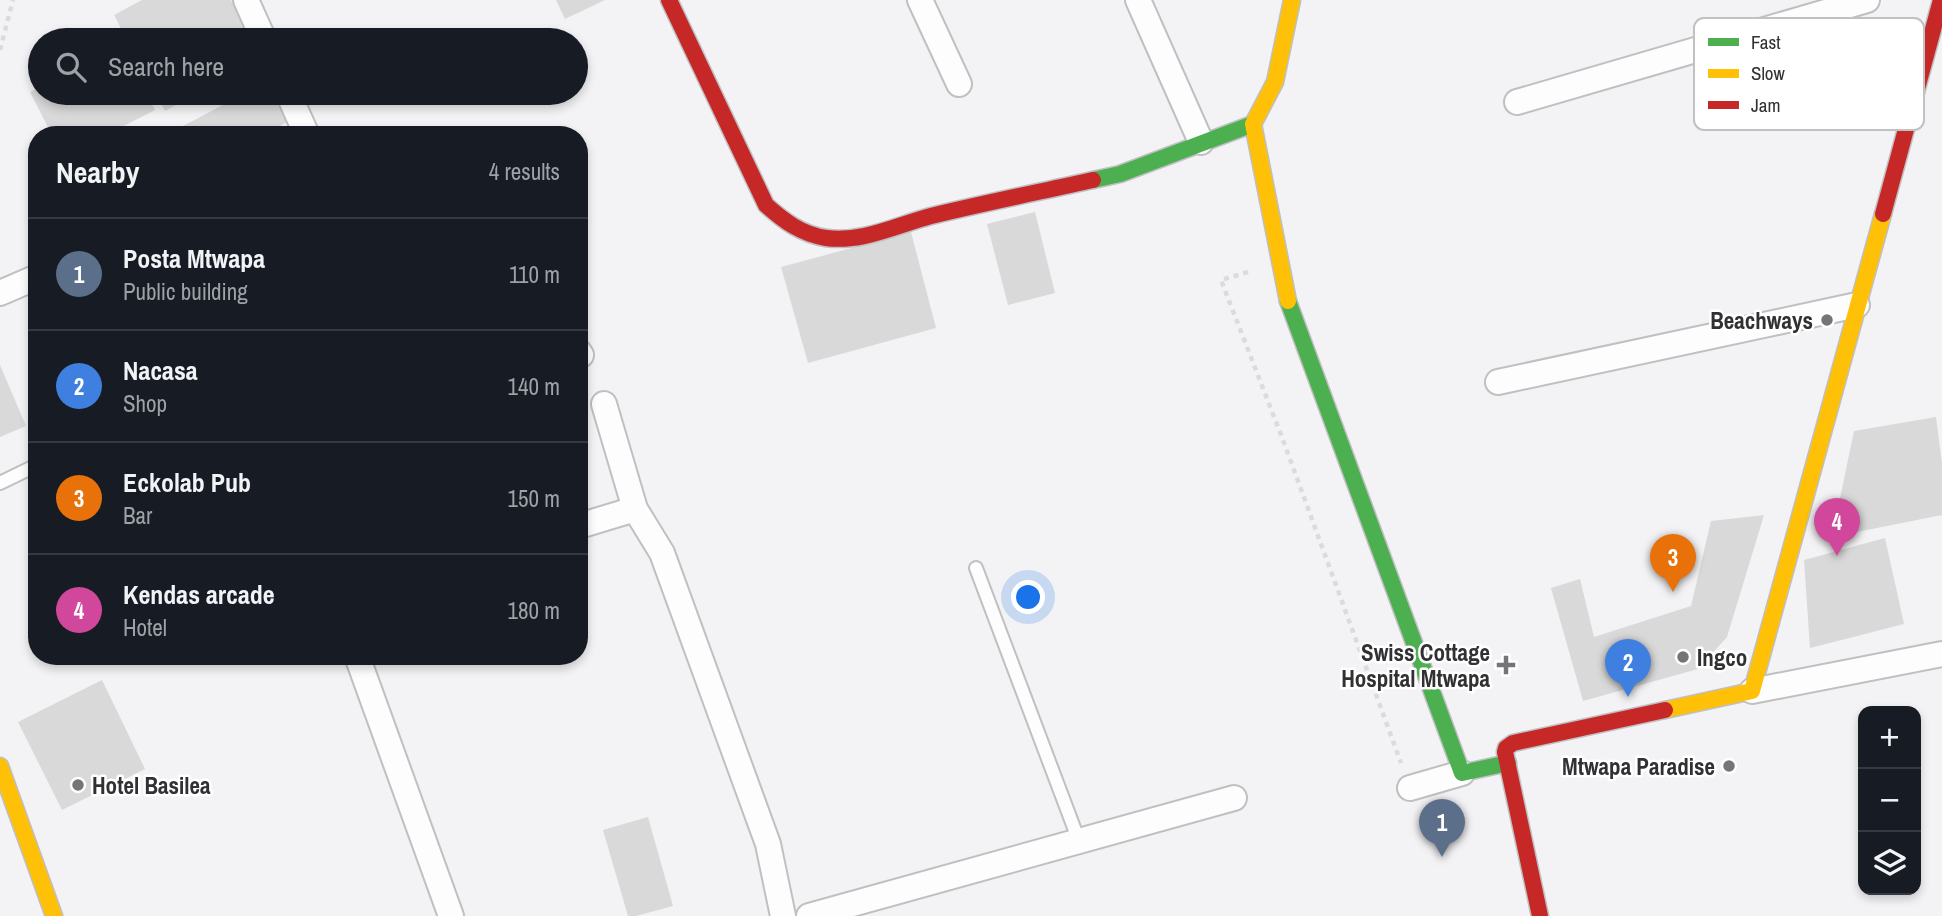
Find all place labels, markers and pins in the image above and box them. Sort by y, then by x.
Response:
place label: Beachways [1710,305,1813,336]
marker: Beachways [1819,312,1835,328]
pin: 4 [1814,498,1860,556]
pin: 3 [1650,534,1696,592]
place label: Swiss Cottage Hospital Mtwapa [1341,637,1491,694]
pin: 2 [1605,639,1651,697]
place label: Ingco [1697,642,1747,673]
marker: Ingco [1675,649,1691,665]
marker: Swiss Cottage Hospital Mtwapa [1496,655,1516,675]
place label: Mtwapa Paradise [1562,751,1715,782]
marker: Mtwapa Paradise [1721,758,1737,774]
place label: Hotel Basilea [92,770,211,801]
marker: Hotel Basilea [70,777,86,793]
pin: 1 [1419,799,1465,857]

